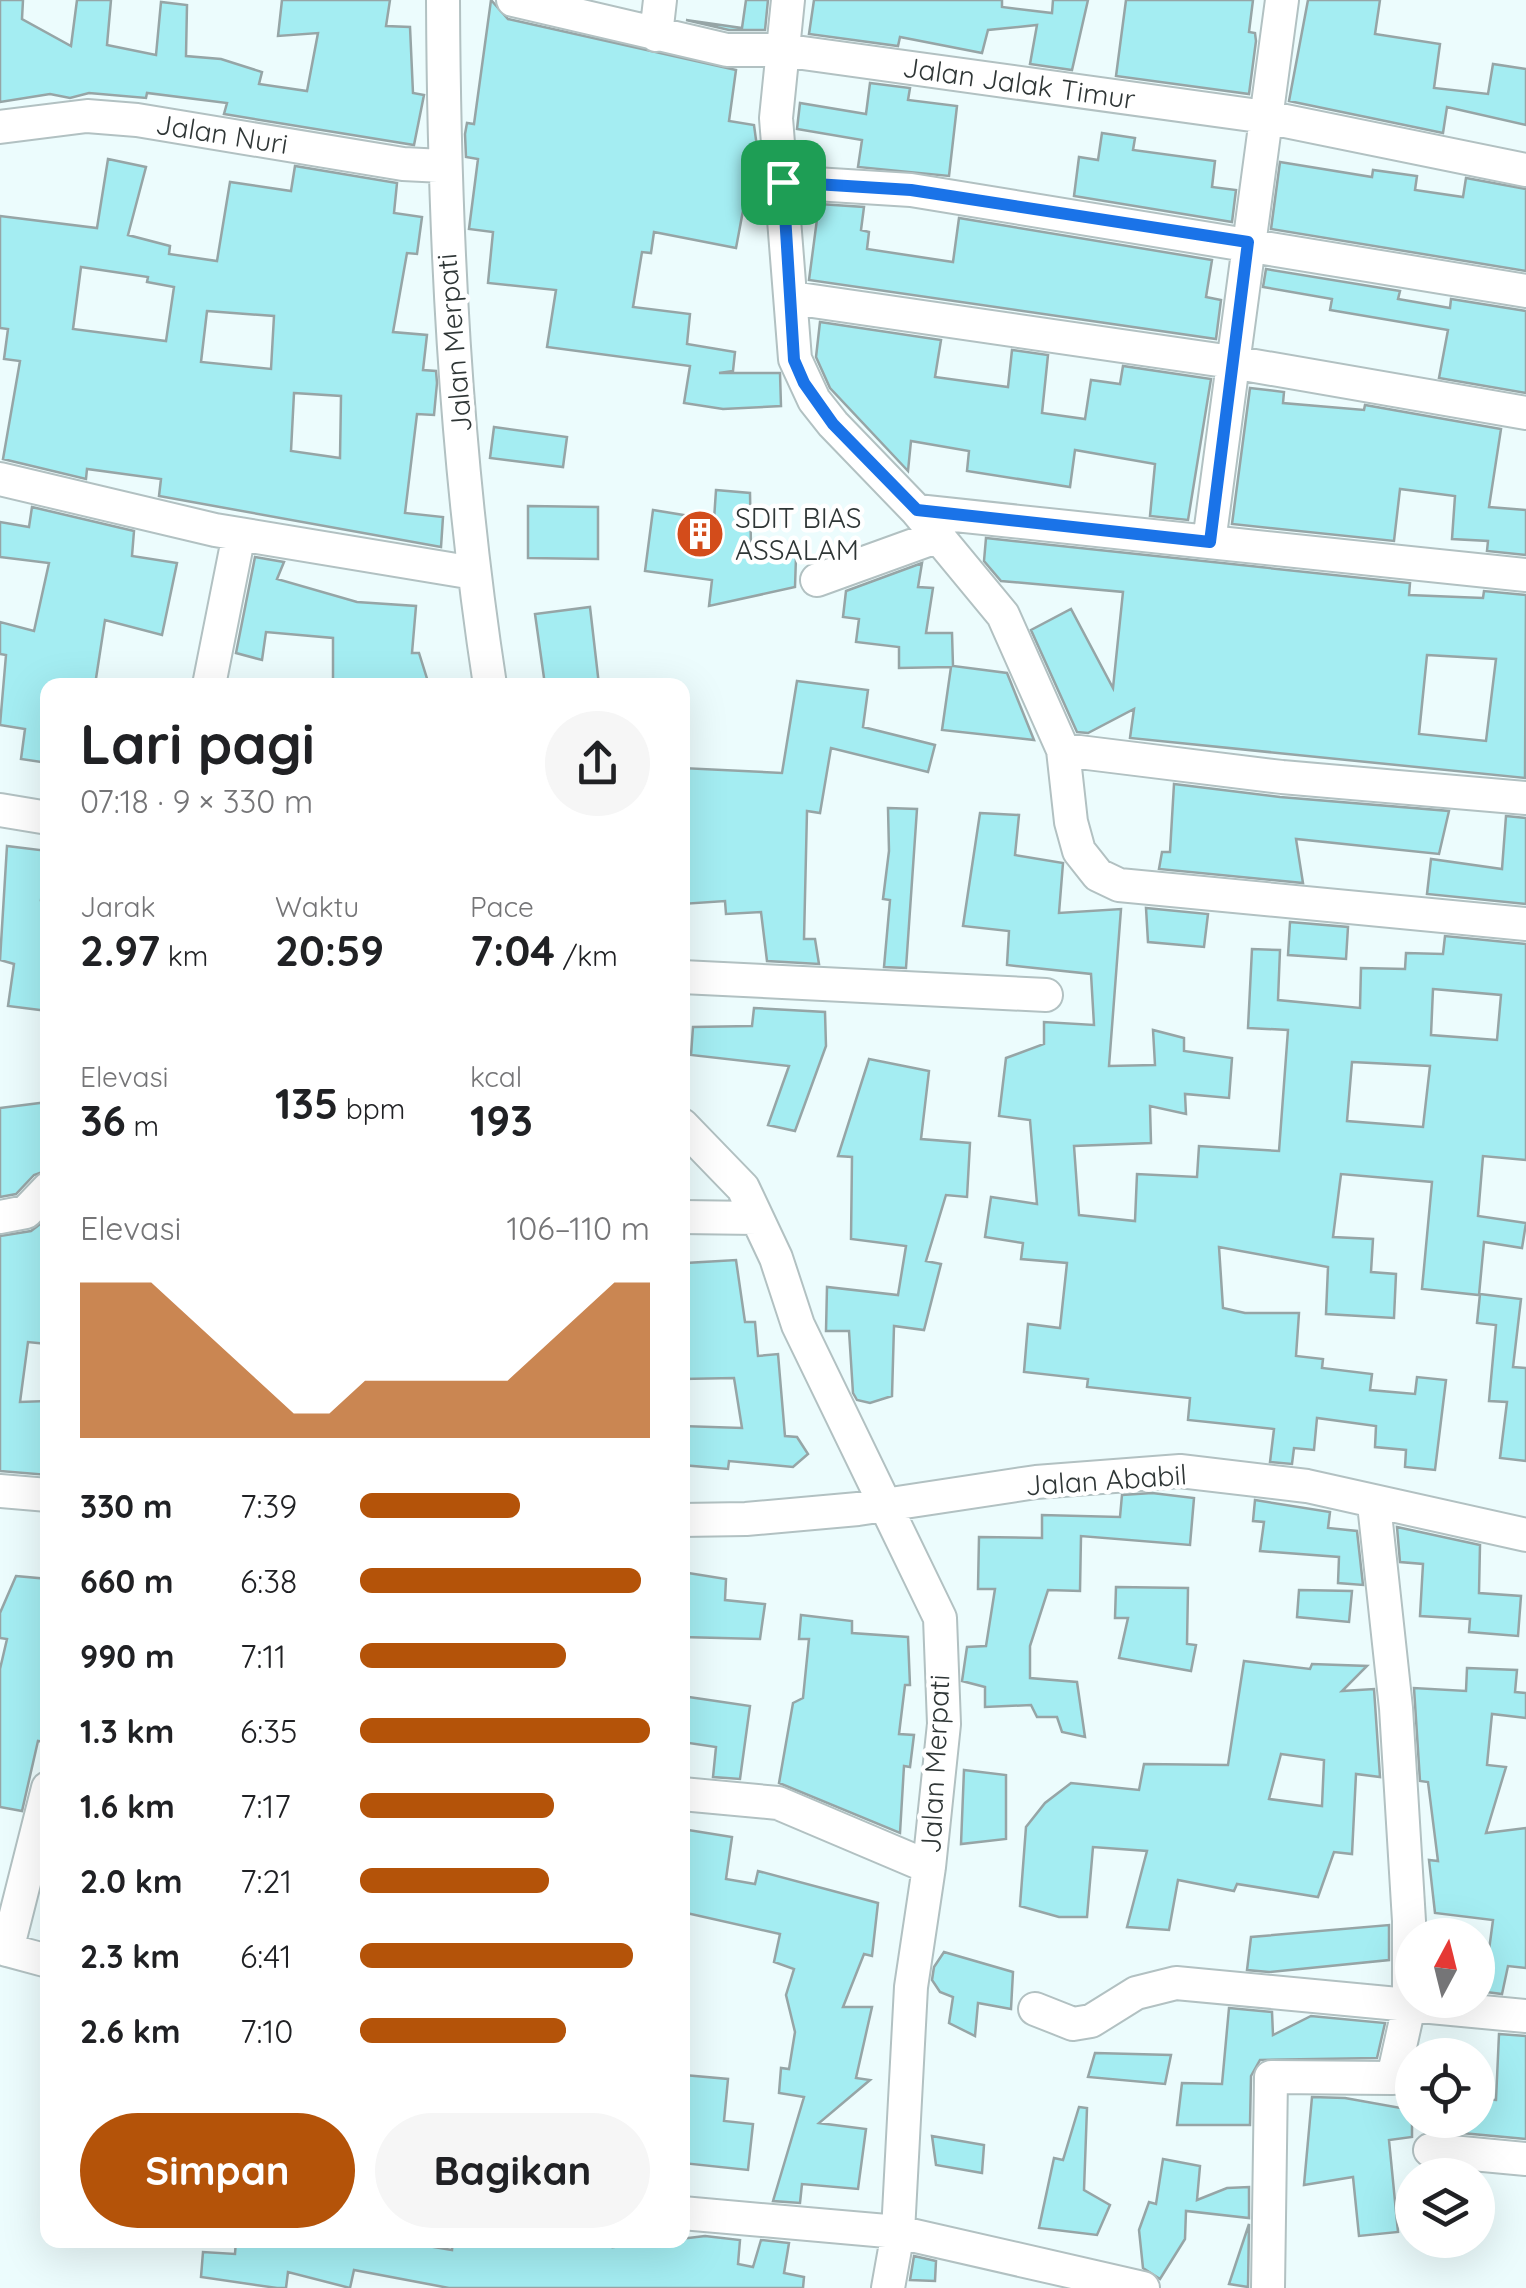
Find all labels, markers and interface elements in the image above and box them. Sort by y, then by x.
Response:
street label: Jalan Jalak Timur [901,49,1138,116]
street label: Jalan Nuri [154,106,291,161]
pin [741,140,826,225]
icon: arrive [756,155,811,210]
street label: Jalan Merpati [428,252,479,434]
place label: SDIT BIAS ASSALAM [735,500,862,567]
building icon: SDIT BIAS ASSALAM [674,508,726,560]
text: Lari pagi [80,709,315,778]
button: share [545,711,650,816]
text: 07:18 · 9 × 330 m [80,781,313,821]
text: Jarak [80,889,155,924]
text: Waktu [275,889,359,924]
text: Pace [470,889,534,924]
text: 2.97 [80,924,160,977]
text: 20:59 [275,924,384,977]
text: 7:04 [470,924,555,977]
text: km [160,938,208,973]
text: /km [555,938,618,973]
text: Elevasi [80,1059,169,1094]
text: kcal [470,1059,522,1094]
text: 135 [275,1077,338,1130]
text: bpm [338,1091,405,1126]
text: 36 [80,1094,126,1147]
text: 193 [470,1094,533,1147]
text: m [126,1108,159,1143]
text: Elevasi [80,1208,181,1248]
text: 106–110 m [506,1208,650,1248]
street label: Jalan Ababil [1024,1456,1188,1503]
text: 330 m [80,1486,172,1526]
text: 7:39 [240,1486,297,1526]
text: 660 m [80,1561,174,1601]
text: 6:38 [240,1561,297,1601]
text: 990 m [80,1636,174,1676]
text: 7:11 [240,1636,286,1676]
street label: Jalan Merpati [912,1673,957,1854]
text: 1.3 km [80,1711,174,1751]
text: 6:35 [240,1711,297,1751]
text: 1.6 km [80,1786,175,1826]
text: 7:17 [240,1786,291,1826]
text: 2.0 km [80,1861,183,1901]
text: 7:21 [240,1861,292,1901]
north arrow [1395,1918,1495,2018]
map controls [1395,1918,1495,2258]
text: 2.3 km [80,1936,180,1976]
text: 6:41 [240,1936,292,1976]
text: 2.6 km [80,2011,181,2051]
text: 7:10 [240,2011,293,2051]
button: locate [1395,2038,1495,2138]
button: Simpan [80,2113,355,2228]
button: Bagikan [375,2113,650,2228]
button: layers [1395,2158,1495,2258]

